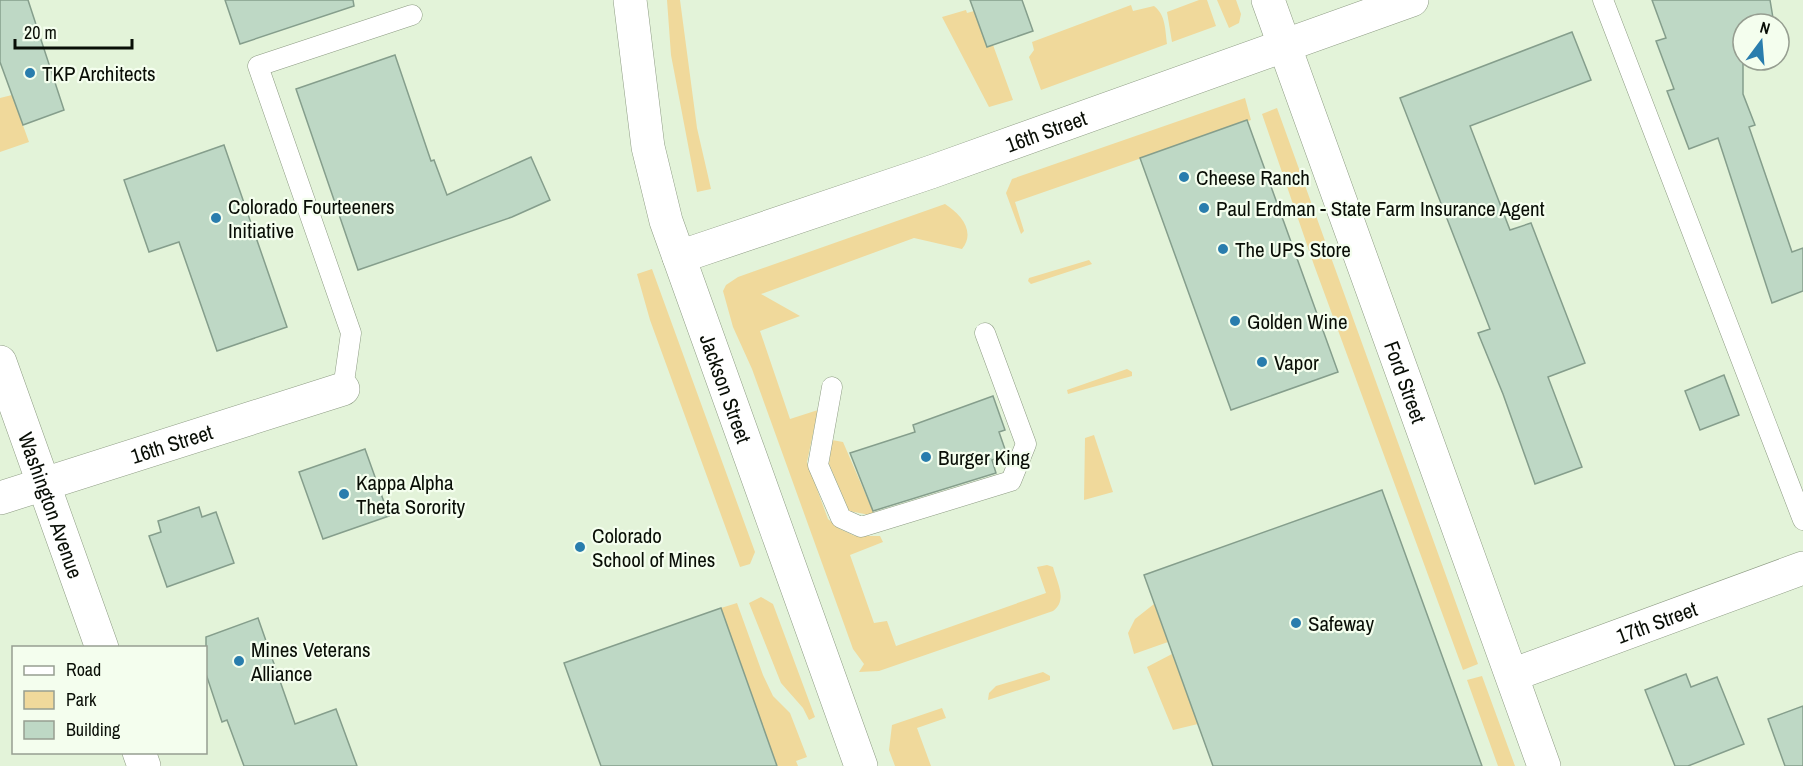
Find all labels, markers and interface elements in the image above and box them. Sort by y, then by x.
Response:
scale bar [15,12,132,50]
north arrow [1731,12,1791,72]
text: N [1758,16,1773,39]
text: 20 m [24,20,57,45]
place label: TKP Architects [42,59,156,88]
marker: TKP Architects [23,66,37,80]
street label: 16th Street [1001,103,1091,159]
place label: Cheese Ranch [1196,163,1310,192]
marker: Cheese Ranch [1177,170,1191,184]
place label: Colorado Fourteeners Initiative [228,192,395,245]
place label: Paul Erdman - State Farm Insurance Agent [1216,194,1545,223]
marker: Paul Erdman - State Farm Insurance Agent [1197,201,1211,215]
marker: Colorado Fourteeners Initiative [209,211,223,225]
place label: The UPS Store [1235,235,1351,264]
marker: The UPS Store [1216,242,1230,256]
place label: Golden Wine [1247,307,1348,336]
marker: Golden Wine [1228,314,1242,328]
street label: Jackson Street [693,330,759,447]
street label: Ford Street [1378,337,1434,427]
place label: Vapor [1274,348,1319,377]
marker: Vapor [1255,355,1269,369]
street label: 16th Street [127,417,216,470]
street label: Washington Avenue [12,428,90,582]
place label: Burger King [938,443,1030,472]
marker: Burger King [919,450,933,464]
place label: Kappa Alpha Theta Sorority [356,468,466,521]
marker: Kappa Alpha Theta Sorority [337,487,351,501]
place label: Colorado School of Mines [592,521,715,574]
marker: Colorado School of Mines [573,540,587,554]
street label: 17th Street [1612,594,1701,650]
place label: Safeway [1308,609,1374,638]
marker: Safeway [1289,616,1303,630]
place label: Mines Veterans Alliance [250,635,371,688]
legend [12,646,207,754]
marker: Mines Veterans Alliance [232,654,246,668]
text: Road [66,657,101,682]
text: Park [66,687,97,712]
text: Building [66,717,121,742]

